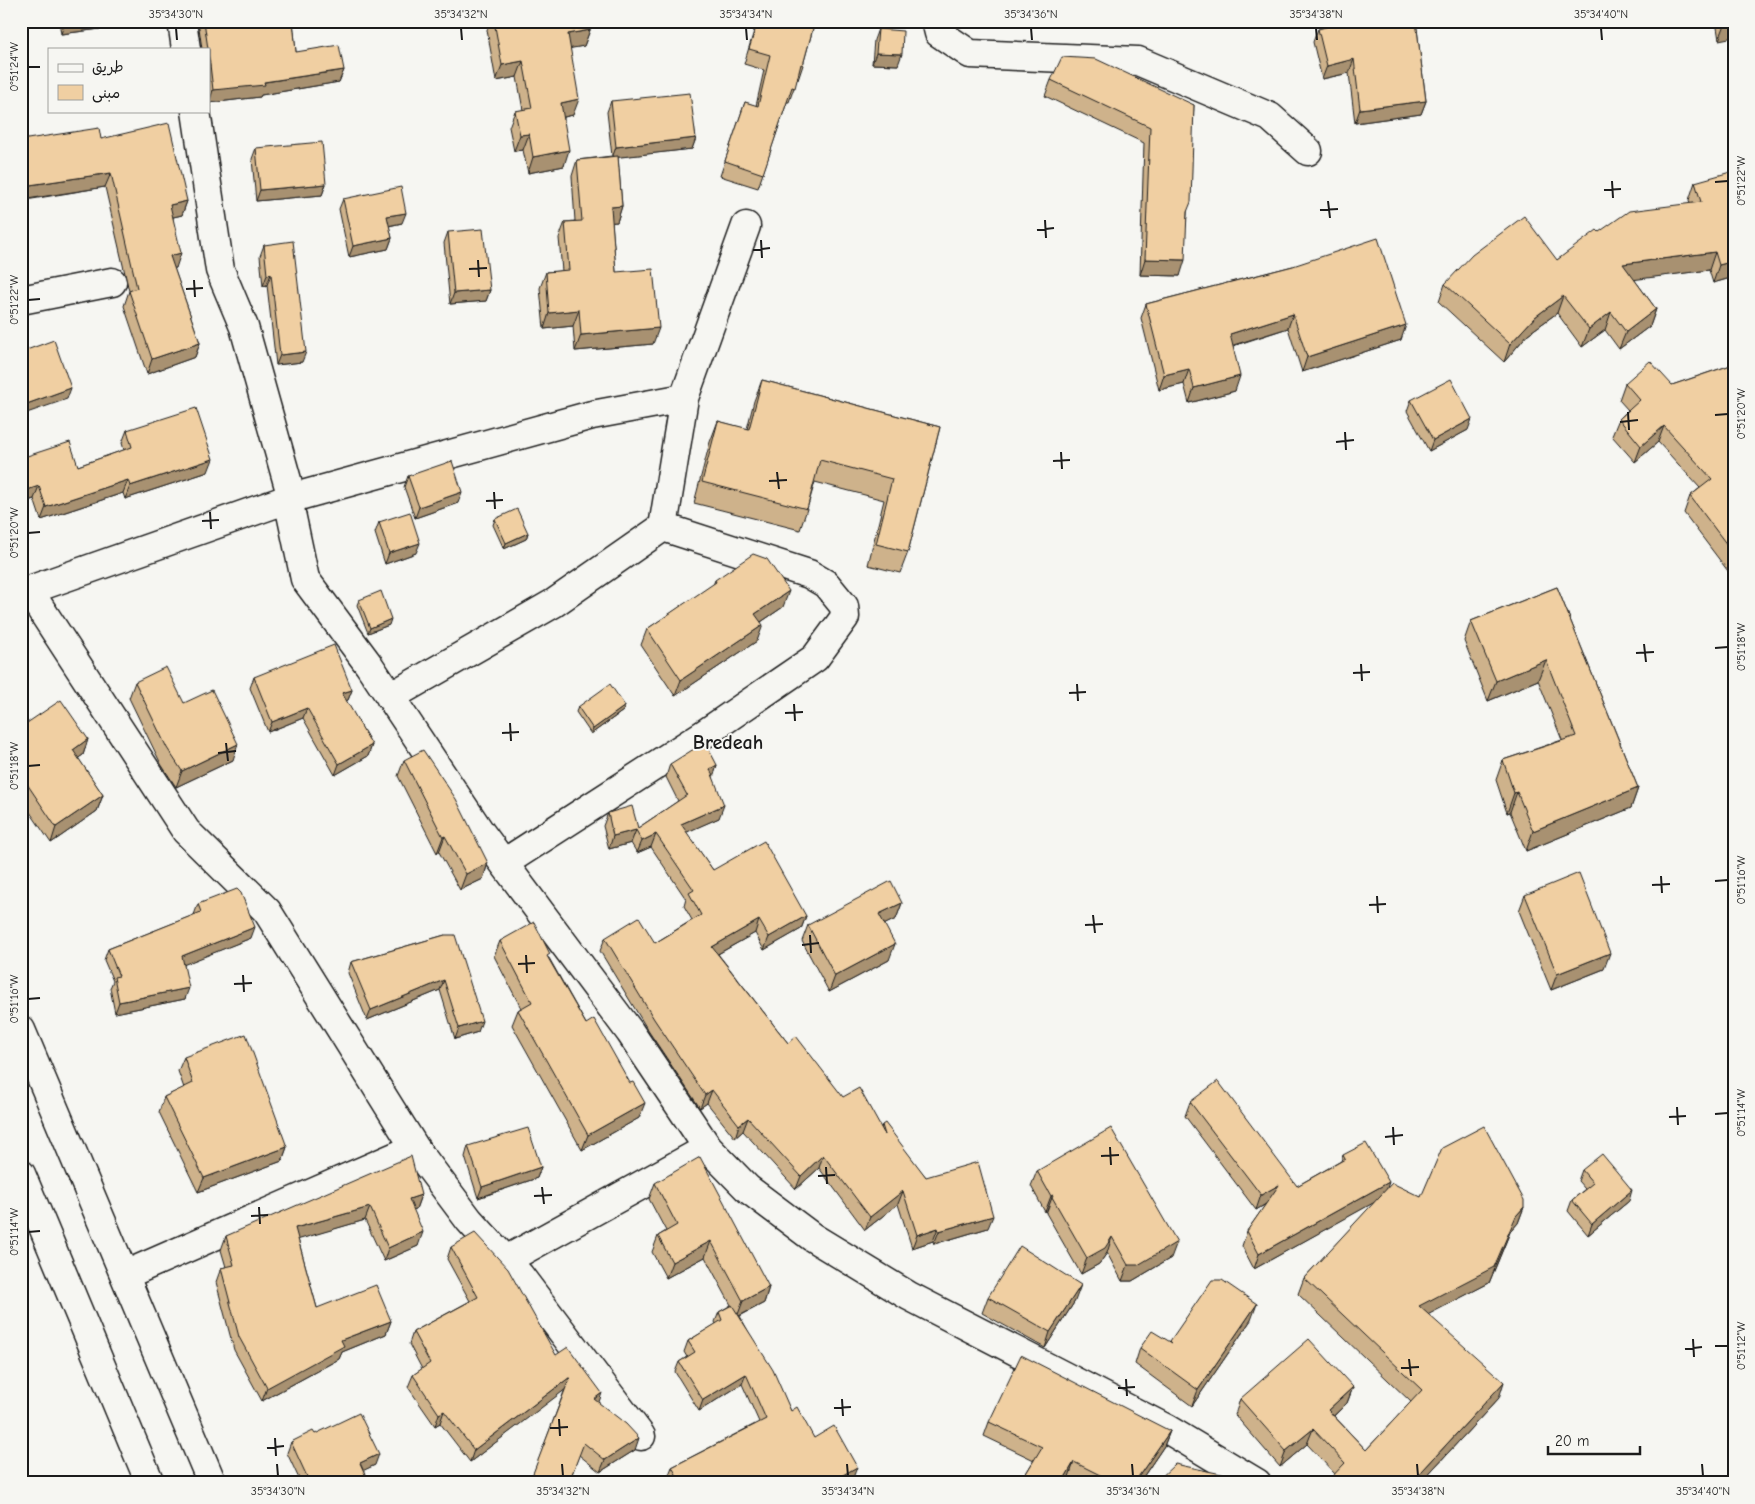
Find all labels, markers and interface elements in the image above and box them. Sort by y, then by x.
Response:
text: 35°34'30"N [149,7,203,21]
text: 35°34'32"N [434,7,488,21]
text: 35°34'34"N [720,7,772,21]
text: 35°34'36"N [1004,7,1058,21]
text: 35°34'38"N [1289,7,1343,21]
text: 35°34'40"N [1574,7,1628,21]
text: 0°51'24"W [7,42,21,92]
legend [48,48,210,112]
text: طريق [92,58,124,76]
text: مبنى [92,84,120,103]
text: 0°51'22"W [1734,155,1748,206]
text: 0°51'22"W [7,274,21,325]
text: 0°51'20"W [1734,388,1748,440]
text: 0°51'20"W [7,507,21,559]
text: 0°51'18"W [1734,622,1748,671]
district label: Bredeah [693,731,763,754]
text: 0°51'18"W [7,741,21,790]
text: 0°51'16"W [1734,855,1748,904]
text: 0°51'16"W [7,974,21,1023]
text: 0°51'14"W [1734,1088,1748,1137]
text: 0°51'14"W [7,1207,21,1256]
text: 0°51'12"W [1734,1321,1748,1370]
scale bar [1548,1424,1640,1456]
text: 20 m [1555,1432,1589,1450]
text: 35°34'30"N [251,1484,305,1498]
text: 35°34'32"N [536,1484,590,1498]
text: 35°34'34"N [822,1484,874,1498]
text: 35°34'36"N [1106,1484,1160,1498]
text: 35°34'38"N [1391,1484,1445,1498]
text: 35°34'40"N [1676,1484,1730,1498]

